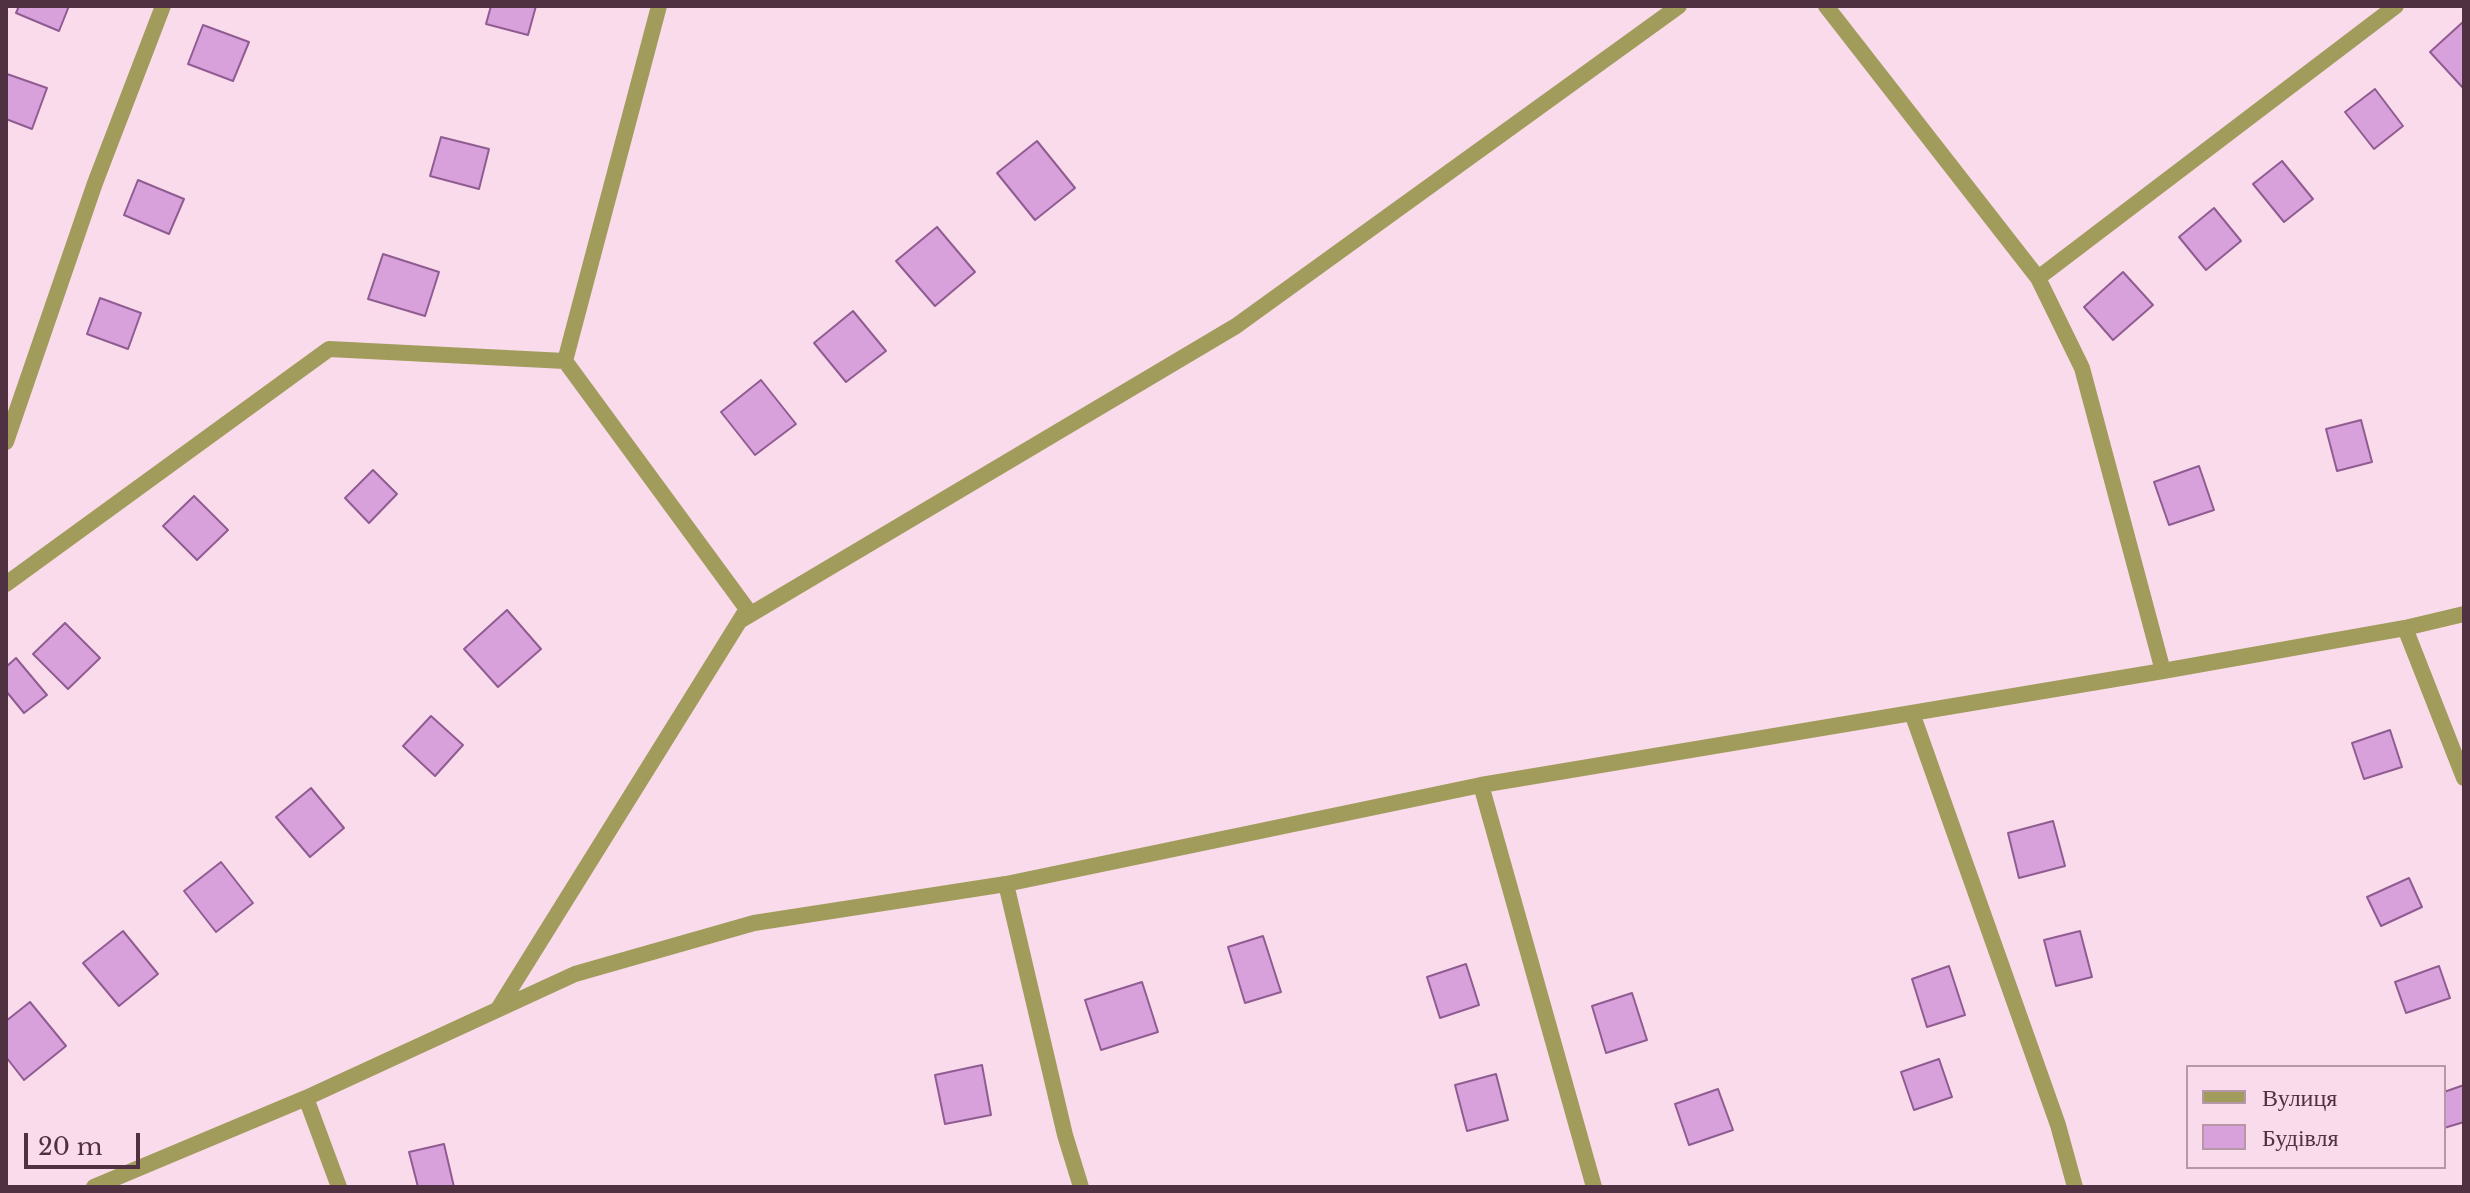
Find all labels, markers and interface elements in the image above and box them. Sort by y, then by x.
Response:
legend [2186,1065,2446,1169]
text: Вулиця [2262,1083,2337,1112]
scale bar [28,1117,144,1167]
text: Будівля [2262,1123,2339,1152]
text: 20 m [38,1132,103,1161]

